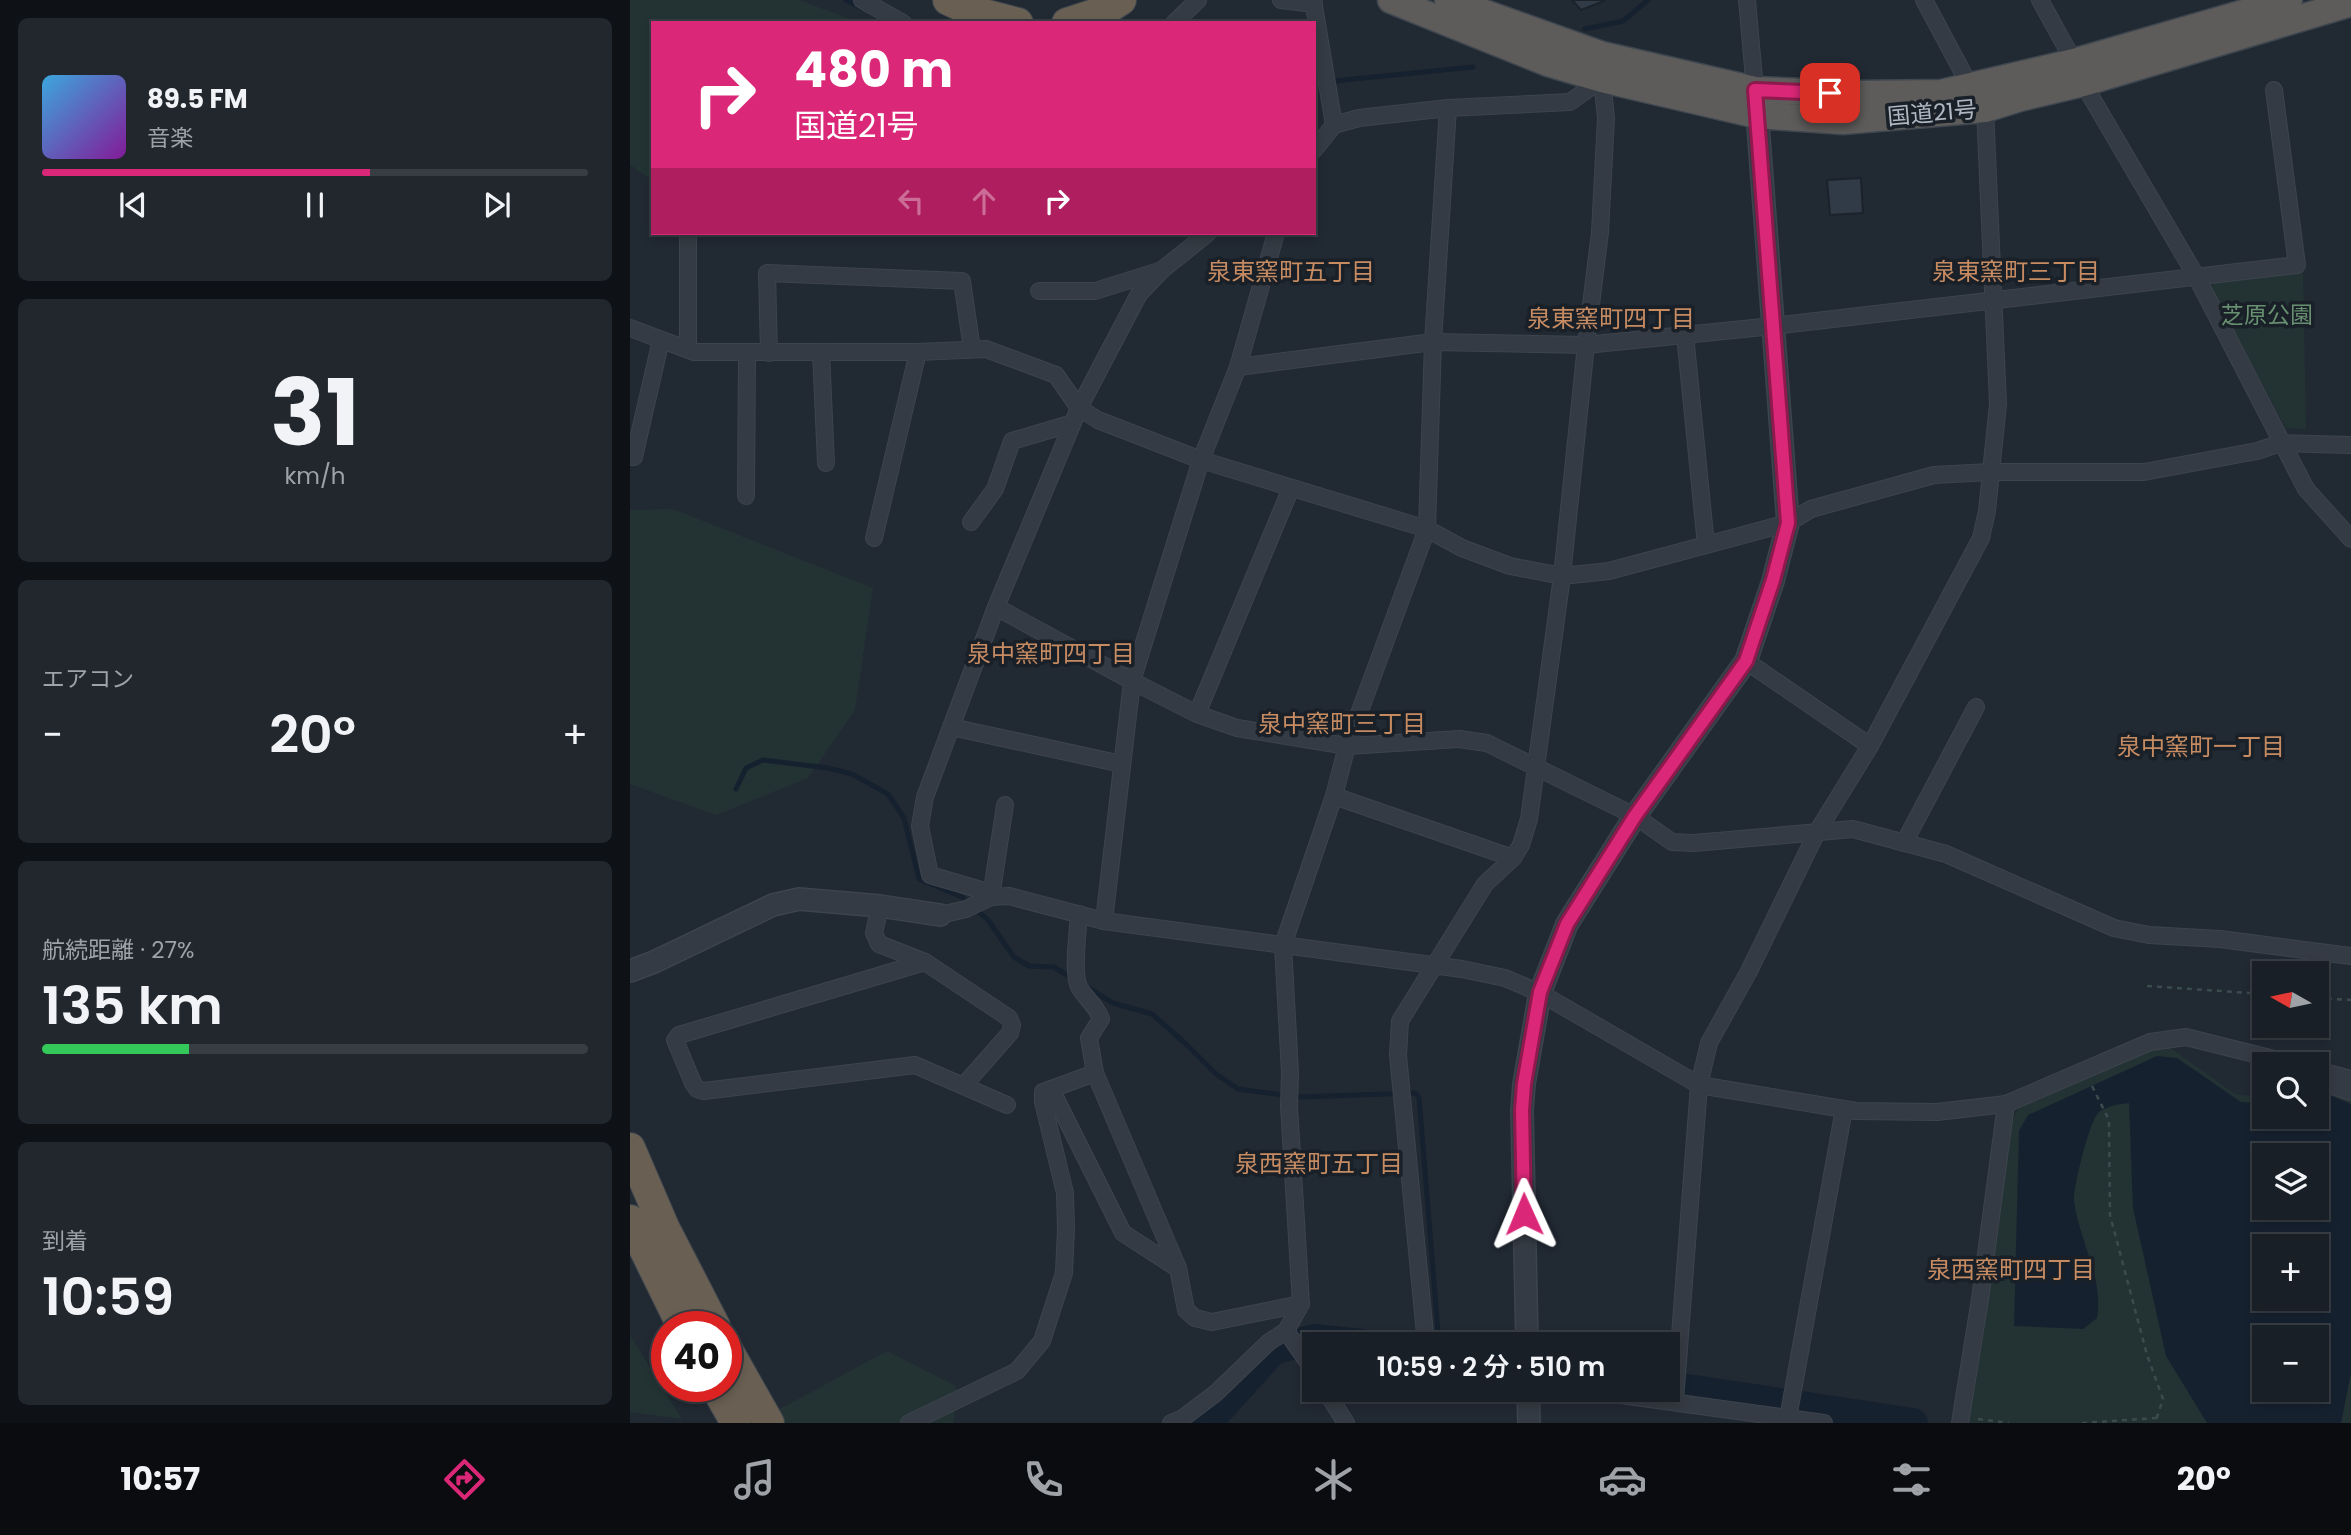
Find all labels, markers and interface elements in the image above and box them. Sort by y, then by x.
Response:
text: 480 m [794,36,953,104]
icon: right [679,49,770,140]
pin [1800,63,1860,123]
icon: arrive [1811,74,1849,112]
text: 89.5 FM [147,81,248,117]
street label: 国道21号 [1886,93,1978,133]
text: 国道21号 [794,103,919,148]
text: 音楽 [147,122,193,154]
icon: left [892,182,930,220]
icon: ahead [965,182,1003,220]
icon: right [1038,182,1076,220]
icon: previous [114,186,152,224]
icon: pause [296,186,334,224]
icon: next [478,186,516,224]
district label: 泉東窯町五丁目 [1207,255,1375,288]
district label: 泉東窯町三丁目 [1932,255,2100,288]
park label: 芝原公園 [2221,299,2313,331]
district label: 泉東窯町四丁目 [1527,302,1695,335]
text: 31 [270,349,360,477]
text: km/h [284,460,346,492]
district label: 泉中窯町四丁目 [967,637,1135,670]
text: エアコン [42,663,134,695]
text: 20° [269,698,356,771]
district label: 泉中窯町三丁目 [1258,707,1426,740]
text: − [42,708,63,761]
text: + [562,708,588,761]
district label: 泉中窯町一丁目 [2117,730,2285,763]
text: 航続距離 · 27% [42,934,194,966]
north arrow [2252,961,2329,1038]
map controls [2252,961,2329,1402]
text: 135 km [42,969,223,1042]
button: search [2252,1052,2329,1129]
button: layers [2252,1143,2329,1220]
district label: 泉西窯町五丁目 [1235,1147,1403,1180]
position arrow [1487,1177,1561,1251]
text: 到着 [42,1225,88,1257]
button: + [2252,1234,2329,1311]
district label: 泉西窯町四丁目 [1927,1253,2095,1286]
text: 10:59 [42,1260,174,1333]
speed limit sign: 40 [651,1311,742,1402]
button: − [2252,1325,2329,1402]
text: 10:59 · 2 分 · 510 m [1377,1349,1605,1385]
icon: directions [440,1455,489,1504]
icon: music [730,1455,779,1504]
icon: phone [1019,1455,1068,1504]
icon: climate [1309,1455,1358,1504]
icon: car [1598,1455,1647,1504]
icon: filters [1887,1455,1936,1504]
text: 10:57 [120,1456,200,1501]
text: 20° [2177,1456,2231,1501]

